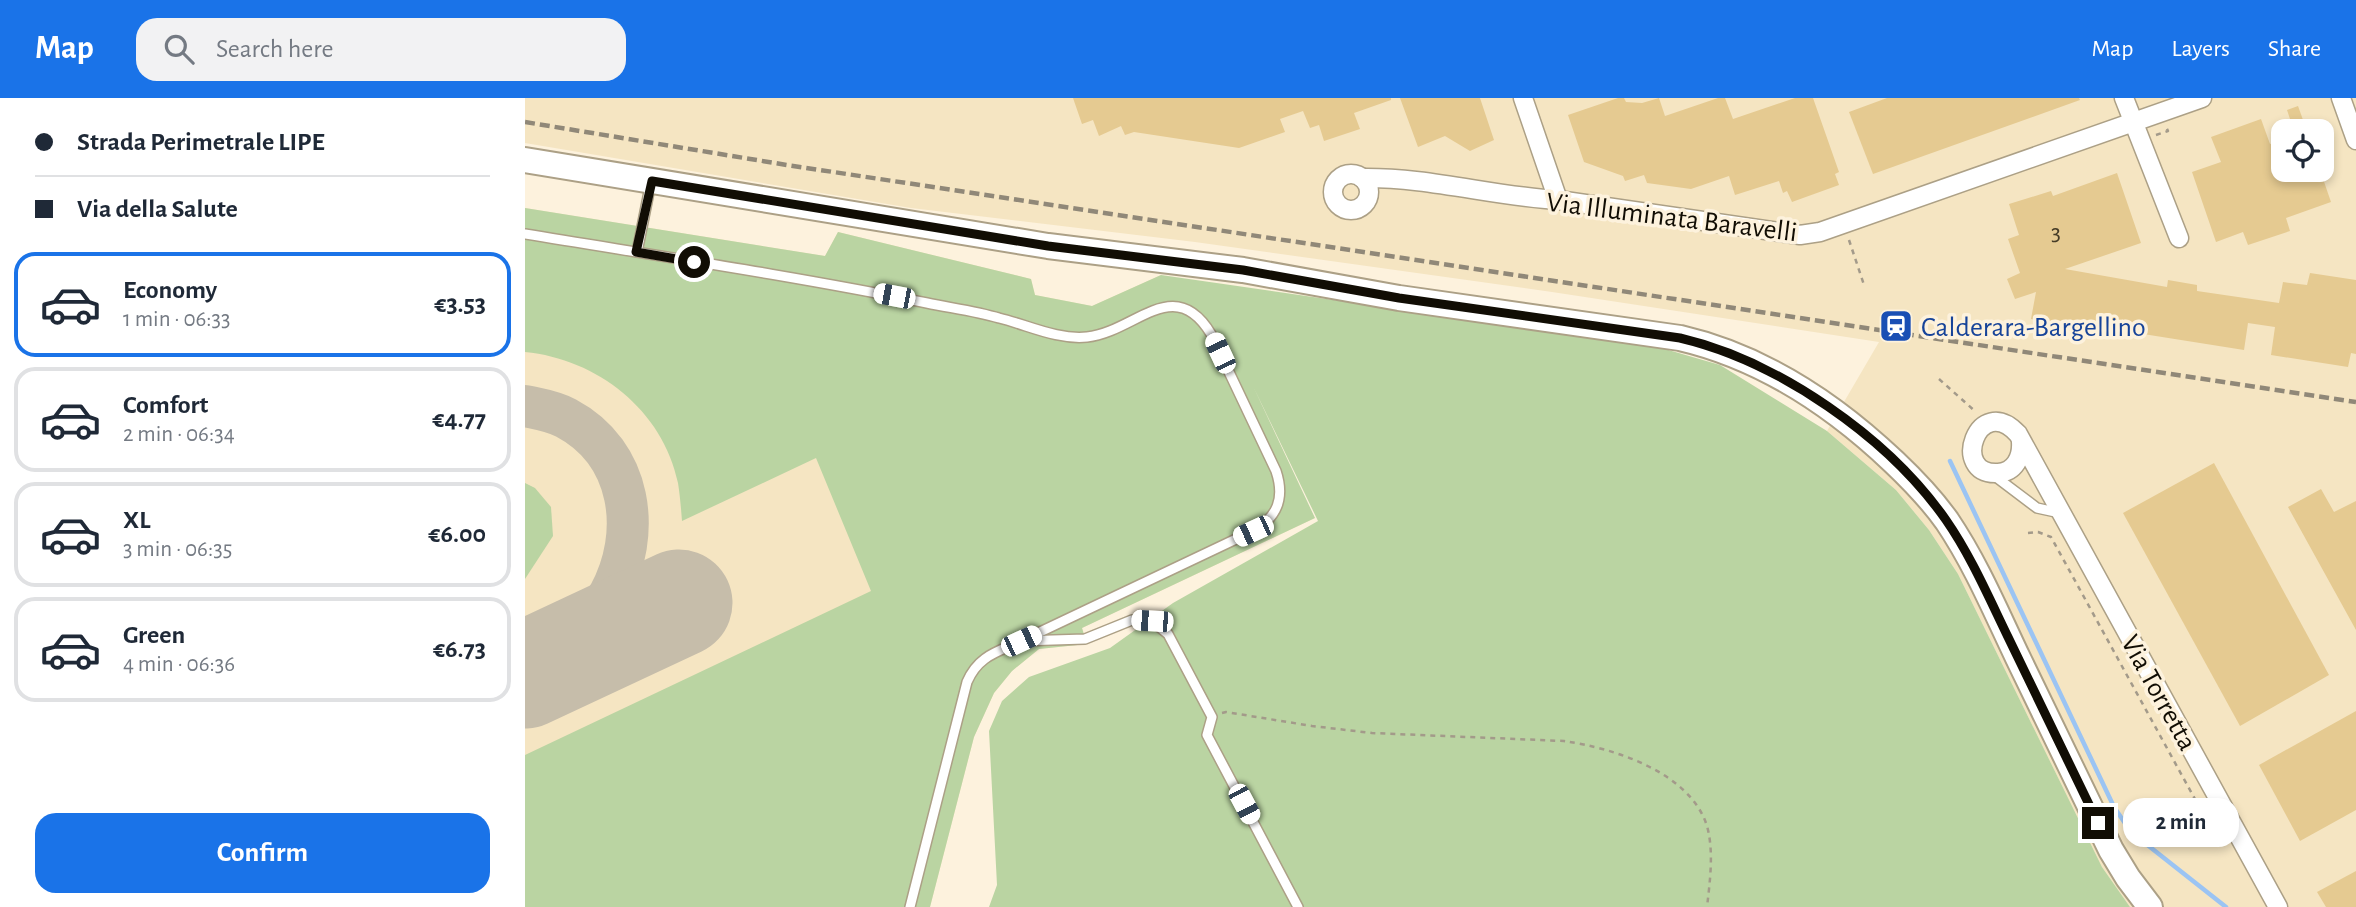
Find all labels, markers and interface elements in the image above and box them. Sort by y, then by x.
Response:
search box [136,18,626,81]
icon: search [160,30,198,68]
text: Map [35,32,94,65]
text: Search here [216,36,334,62]
text: Map [2091,37,2133,61]
text: Layers [2171,37,2230,61]
text: Share [2268,37,2321,61]
map controls [2271,119,2334,182]
button: locate [2271,119,2334,182]
text: Strada Perimetrale LIPE [77,129,325,155]
street label: Via Illuminata Baravelli [1545,189,1799,247]
text: Via della Salute [77,196,238,222]
house number: 3 [2051,221,2061,245]
route start [678,246,710,278]
icon: car [39,273,102,336]
text: Economy [123,277,217,303]
car [872,282,917,310]
text: €3.53 [434,291,486,317]
station icon: Calderara-Bargellino [1877,307,1915,345]
text: 1 min · 06:33 [123,308,231,331]
place label: Calderara-Bargellino [1921,314,2146,342]
car [1202,330,1239,376]
icon: car [39,388,102,451]
text: Comfort [123,392,208,418]
text: €4.77 [432,406,486,432]
text: 2 min · 06:34 [123,423,235,446]
icon: car [39,503,102,566]
text: XL [123,507,150,533]
car [1230,513,1277,549]
text: €6.00 [428,521,486,547]
text: 3 min · 06:35 [123,538,232,561]
car [1131,609,1174,633]
icon: car [39,618,102,681]
text: Green [123,622,185,648]
car [998,623,1045,659]
street label: Via Torretta [2115,631,2201,755]
text: €6.73 [433,636,486,662]
text: 4 min · 06:36 [123,653,235,676]
car [1225,781,1264,827]
callout: 2 min [2123,798,2238,848]
route end [2082,807,2114,839]
text: 2 min [2155,811,2207,834]
button: Confirm [35,813,490,893]

